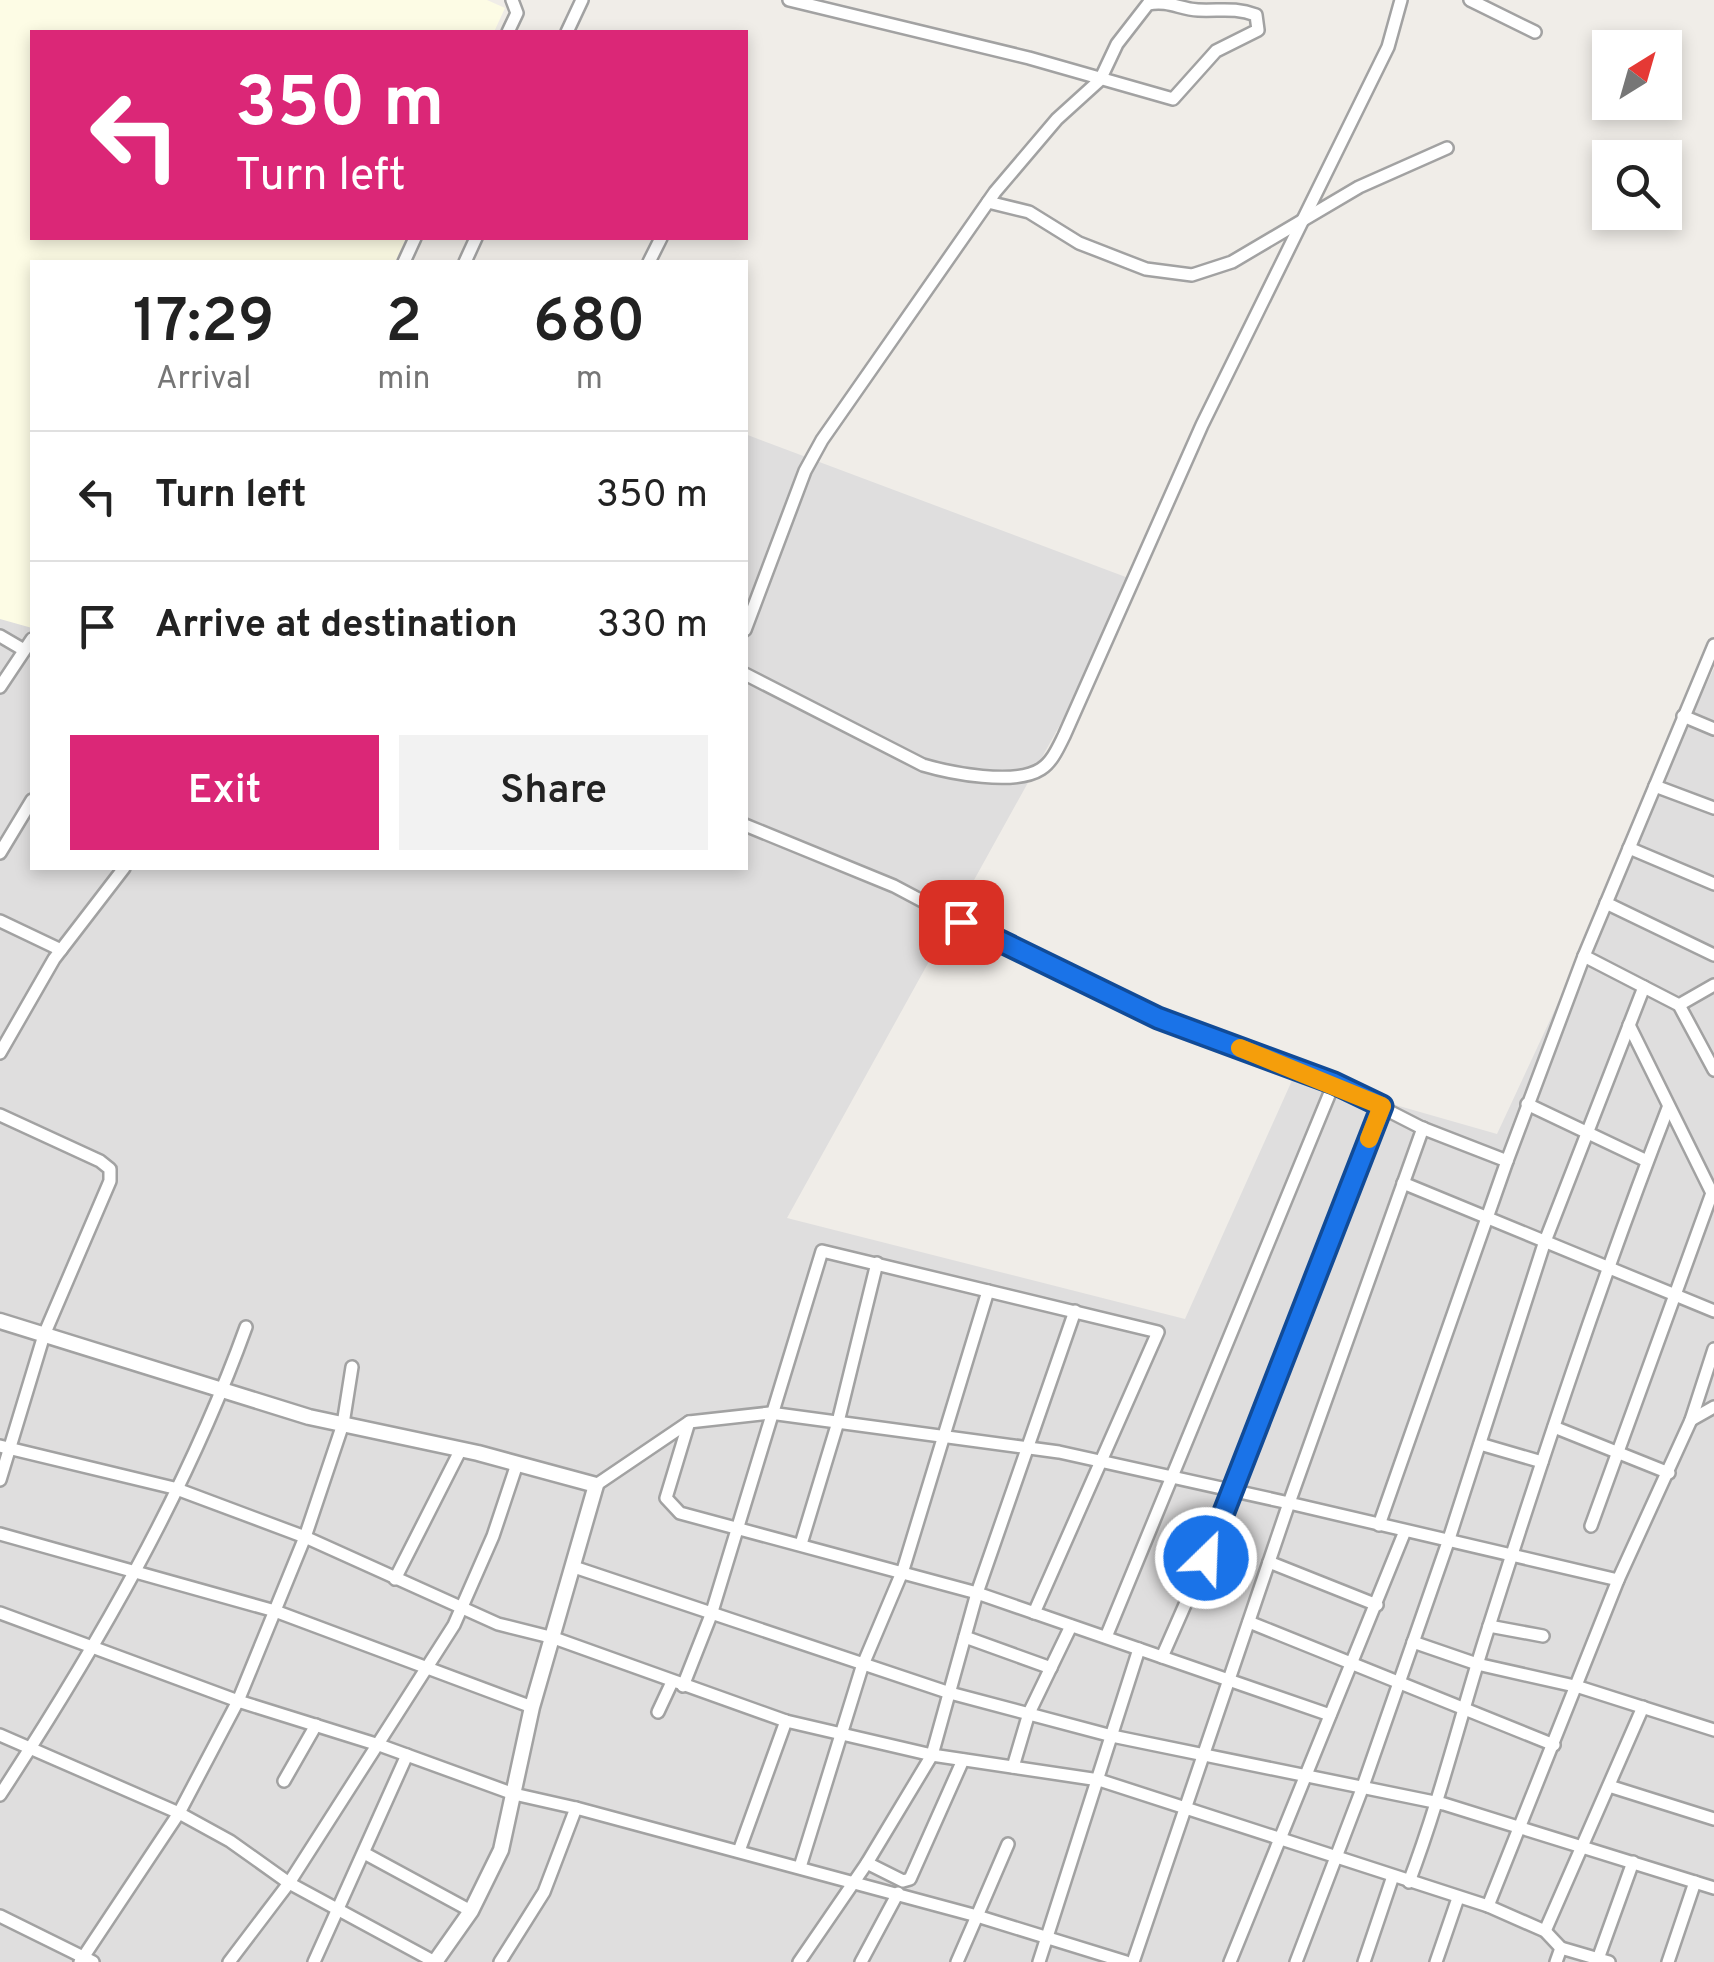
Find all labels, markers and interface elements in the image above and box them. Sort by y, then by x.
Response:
north arrow [1592,30,1682,120]
map controls [1592,30,1682,230]
text: 350 m [235,62,444,151]
icon: left [70,70,200,200]
button: search [1592,140,1682,230]
text: Turn left [235,149,406,206]
text: 17:29 [133,287,275,363]
text: 2 [385,287,422,363]
text: 680 [533,287,645,363]
text: Arrival [156,360,251,400]
text: min [377,360,430,400]
text: m [576,360,603,400]
icon: left [70,469,125,524]
text: Turn left [155,472,307,521]
text: 350 m [596,472,708,521]
icon: arrive [70,599,125,654]
text: Arrive at destination [155,602,518,651]
text: 330 m [597,602,708,651]
button: Exit [70,735,379,850]
button: Share [399,735,708,850]
pin [919,880,1004,965]
icon: arrive [934,895,989,950]
position arrow [1154,1506,1258,1610]

